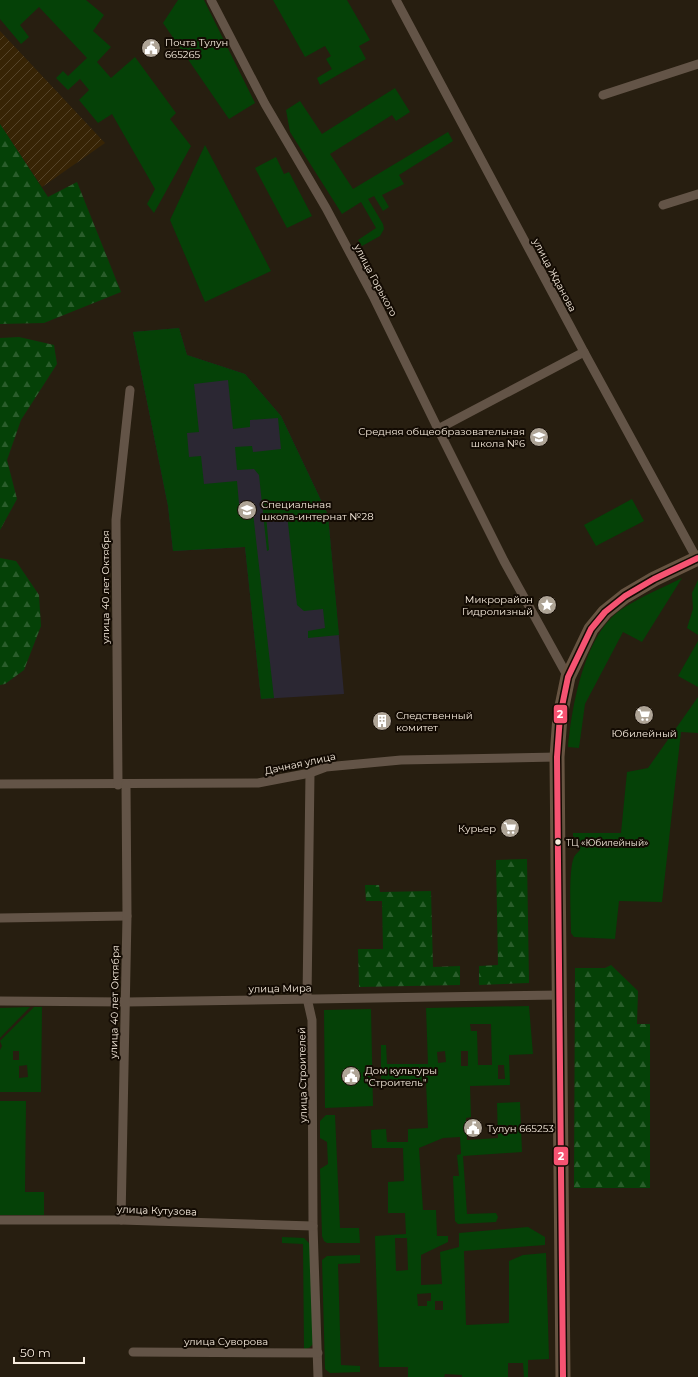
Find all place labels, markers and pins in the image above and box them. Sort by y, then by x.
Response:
place label: Почта Тулун 665265 [165,36,228,61]
public building icon: Почта Тулун 665265 [140,37,162,59]
place label: Средняя общеобразовательная школа №6 [358,425,525,450]
school or university icon: Средняя общеобразовательная школа №6 [528,426,550,448]
place label: Специальная школа-интернат №28 [261,498,374,523]
school or university icon: Специальная школа-интернат №28 [236,499,258,521]
place label: Микрорайон Гидролизный [462,593,533,618]
place icon: Микрорайон Гидролизный [536,594,558,616]
supermarket icon: Юбилейный [633,704,655,726]
place label: Следственный комитет [396,709,473,734]
building icon: Следственный комитет [371,710,393,732]
place label: Юбилейный [611,727,677,740]
supermarket icon: Курьер [499,817,521,839]
place label: Курьер [458,822,496,835]
marker: ТЦ «Юбилейный» [553,837,563,847]
place label: ТЦ «Юбилейный» [566,837,648,848]
place label: Дом культуры "Строитель" [365,1064,437,1089]
public building icon: Дом культуры "Строитель" [340,1065,362,1087]
public building icon: Тулун 665253 [462,1117,484,1139]
place label: Тулун 665253 [487,1122,554,1135]

